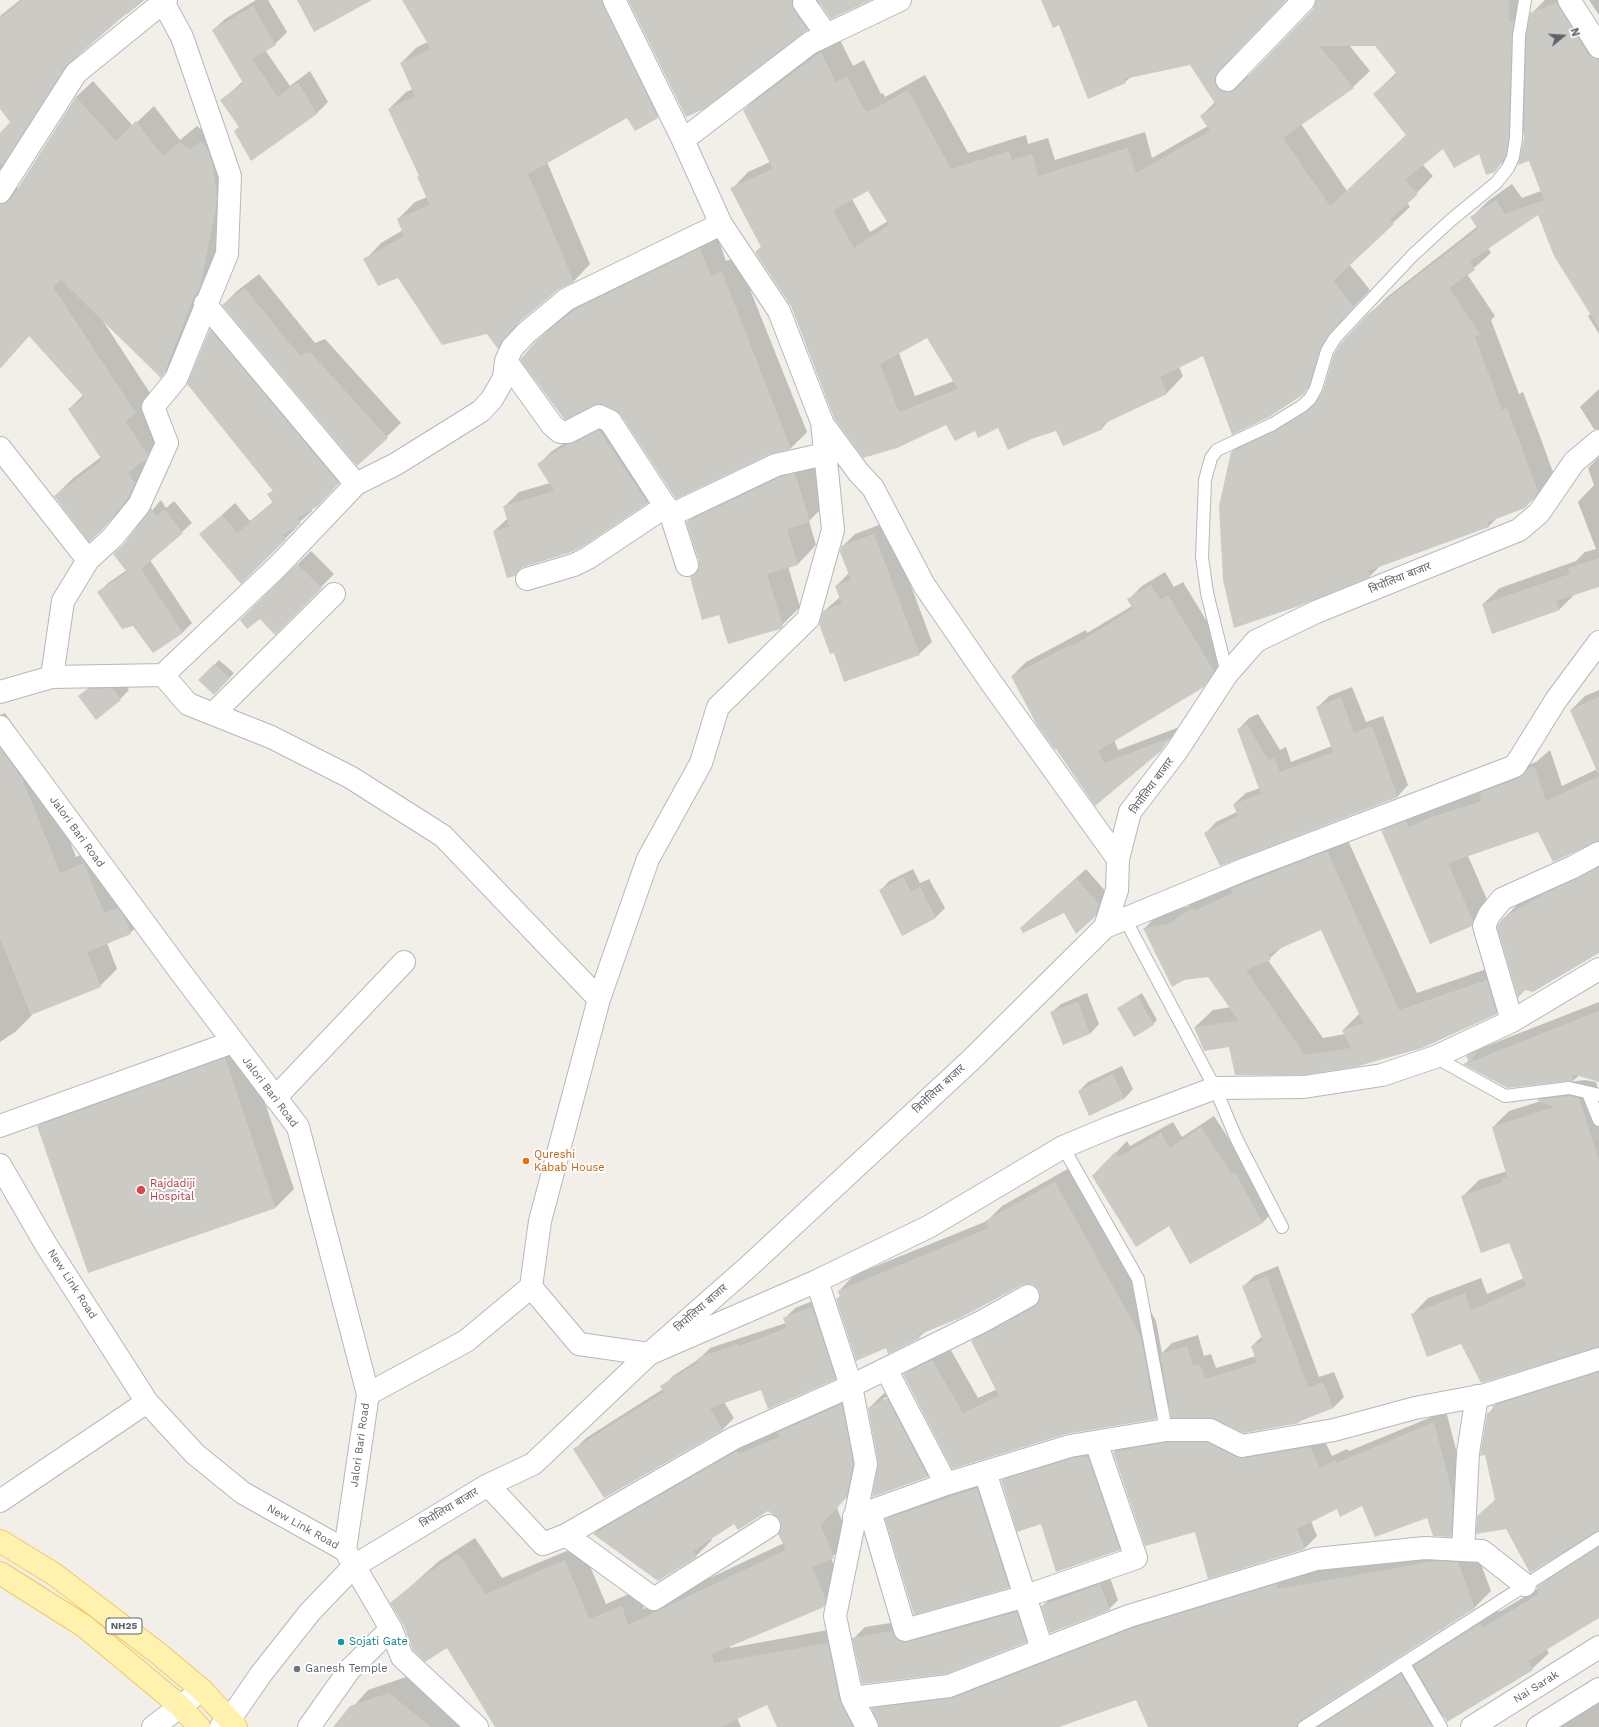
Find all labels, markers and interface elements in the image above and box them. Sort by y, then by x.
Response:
north arrow [1543,16,1583,56]
text: N [1567,26,1582,38]
street label: त्रिपोलिया बाजार [1367,560,1433,596]
street label: त्रिपोलिया बाजार [1127,755,1177,817]
street label: Jalori Bari Road [47,794,107,870]
street label: Jalori Bari Road [239,1054,301,1130]
street label: त्रिपोलिया बाजार [910,1062,968,1116]
place label: Qureshi Kabab House [534,1148,605,1174]
marker: Qureshi Kabab House [521,1156,531,1166]
place label: Rajdadiji Hospital [150,1177,195,1203]
marker: Rajdadiji Hospital [135,1184,147,1196]
street label: New Link Road [45,1247,99,1321]
street label: त्रिपोलिया बाजार [672,1281,730,1335]
street label: Jalori Bari Road [348,1402,372,1488]
street label: त्रिपोलिया बाजार [417,1485,481,1531]
street label: New Link Road [265,1502,341,1552]
road number: NH25 [106,1618,142,1634]
place label: Sojati Gate [349,1635,408,1649]
marker: Sojati Gate [336,1637,346,1647]
place label: Ganesh Temple [305,1662,388,1676]
marker: Ganesh Temple [292,1664,302,1674]
street label: Nai Sarak [1511,1668,1561,1706]

